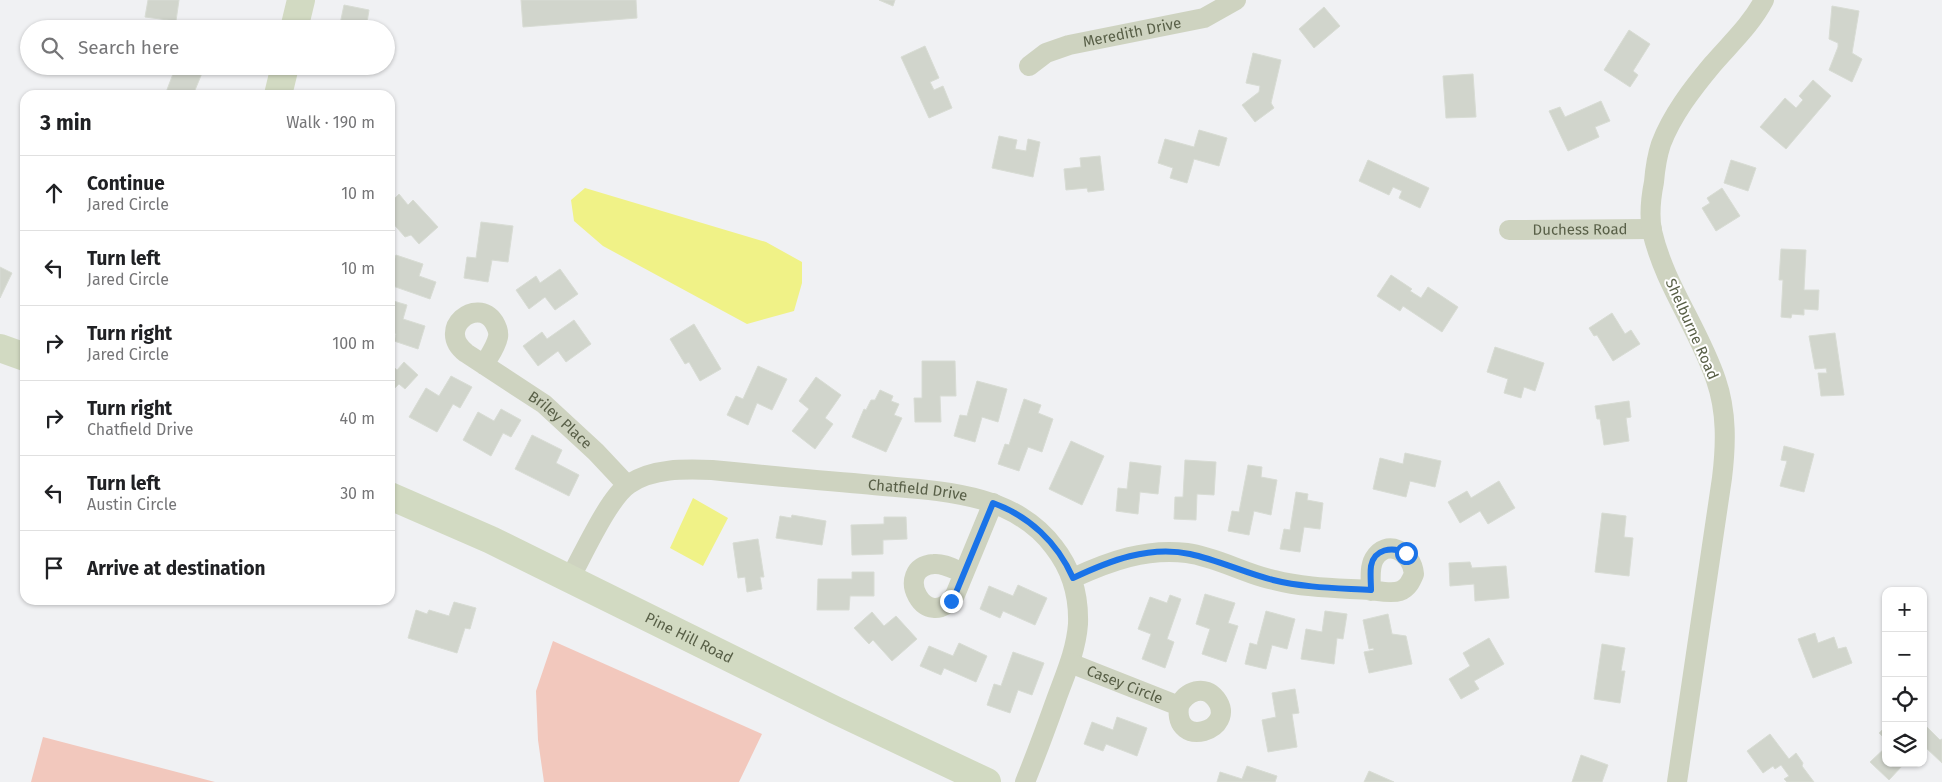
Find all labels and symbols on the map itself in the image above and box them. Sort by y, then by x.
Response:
street label: Meredith Drive [1081,14,1183,51]
street label: Duchess Road [1532,220,1628,239]
street label: Shelburne Road [1662,276,1722,382]
street label: Briley Place [525,387,596,453]
street label: Chatfield Drive [867,476,969,505]
route start [1395,542,1418,565]
route end [940,590,963,613]
street label: Pine Hill Road [642,609,736,667]
street label: Casey Circle [1084,662,1166,708]

